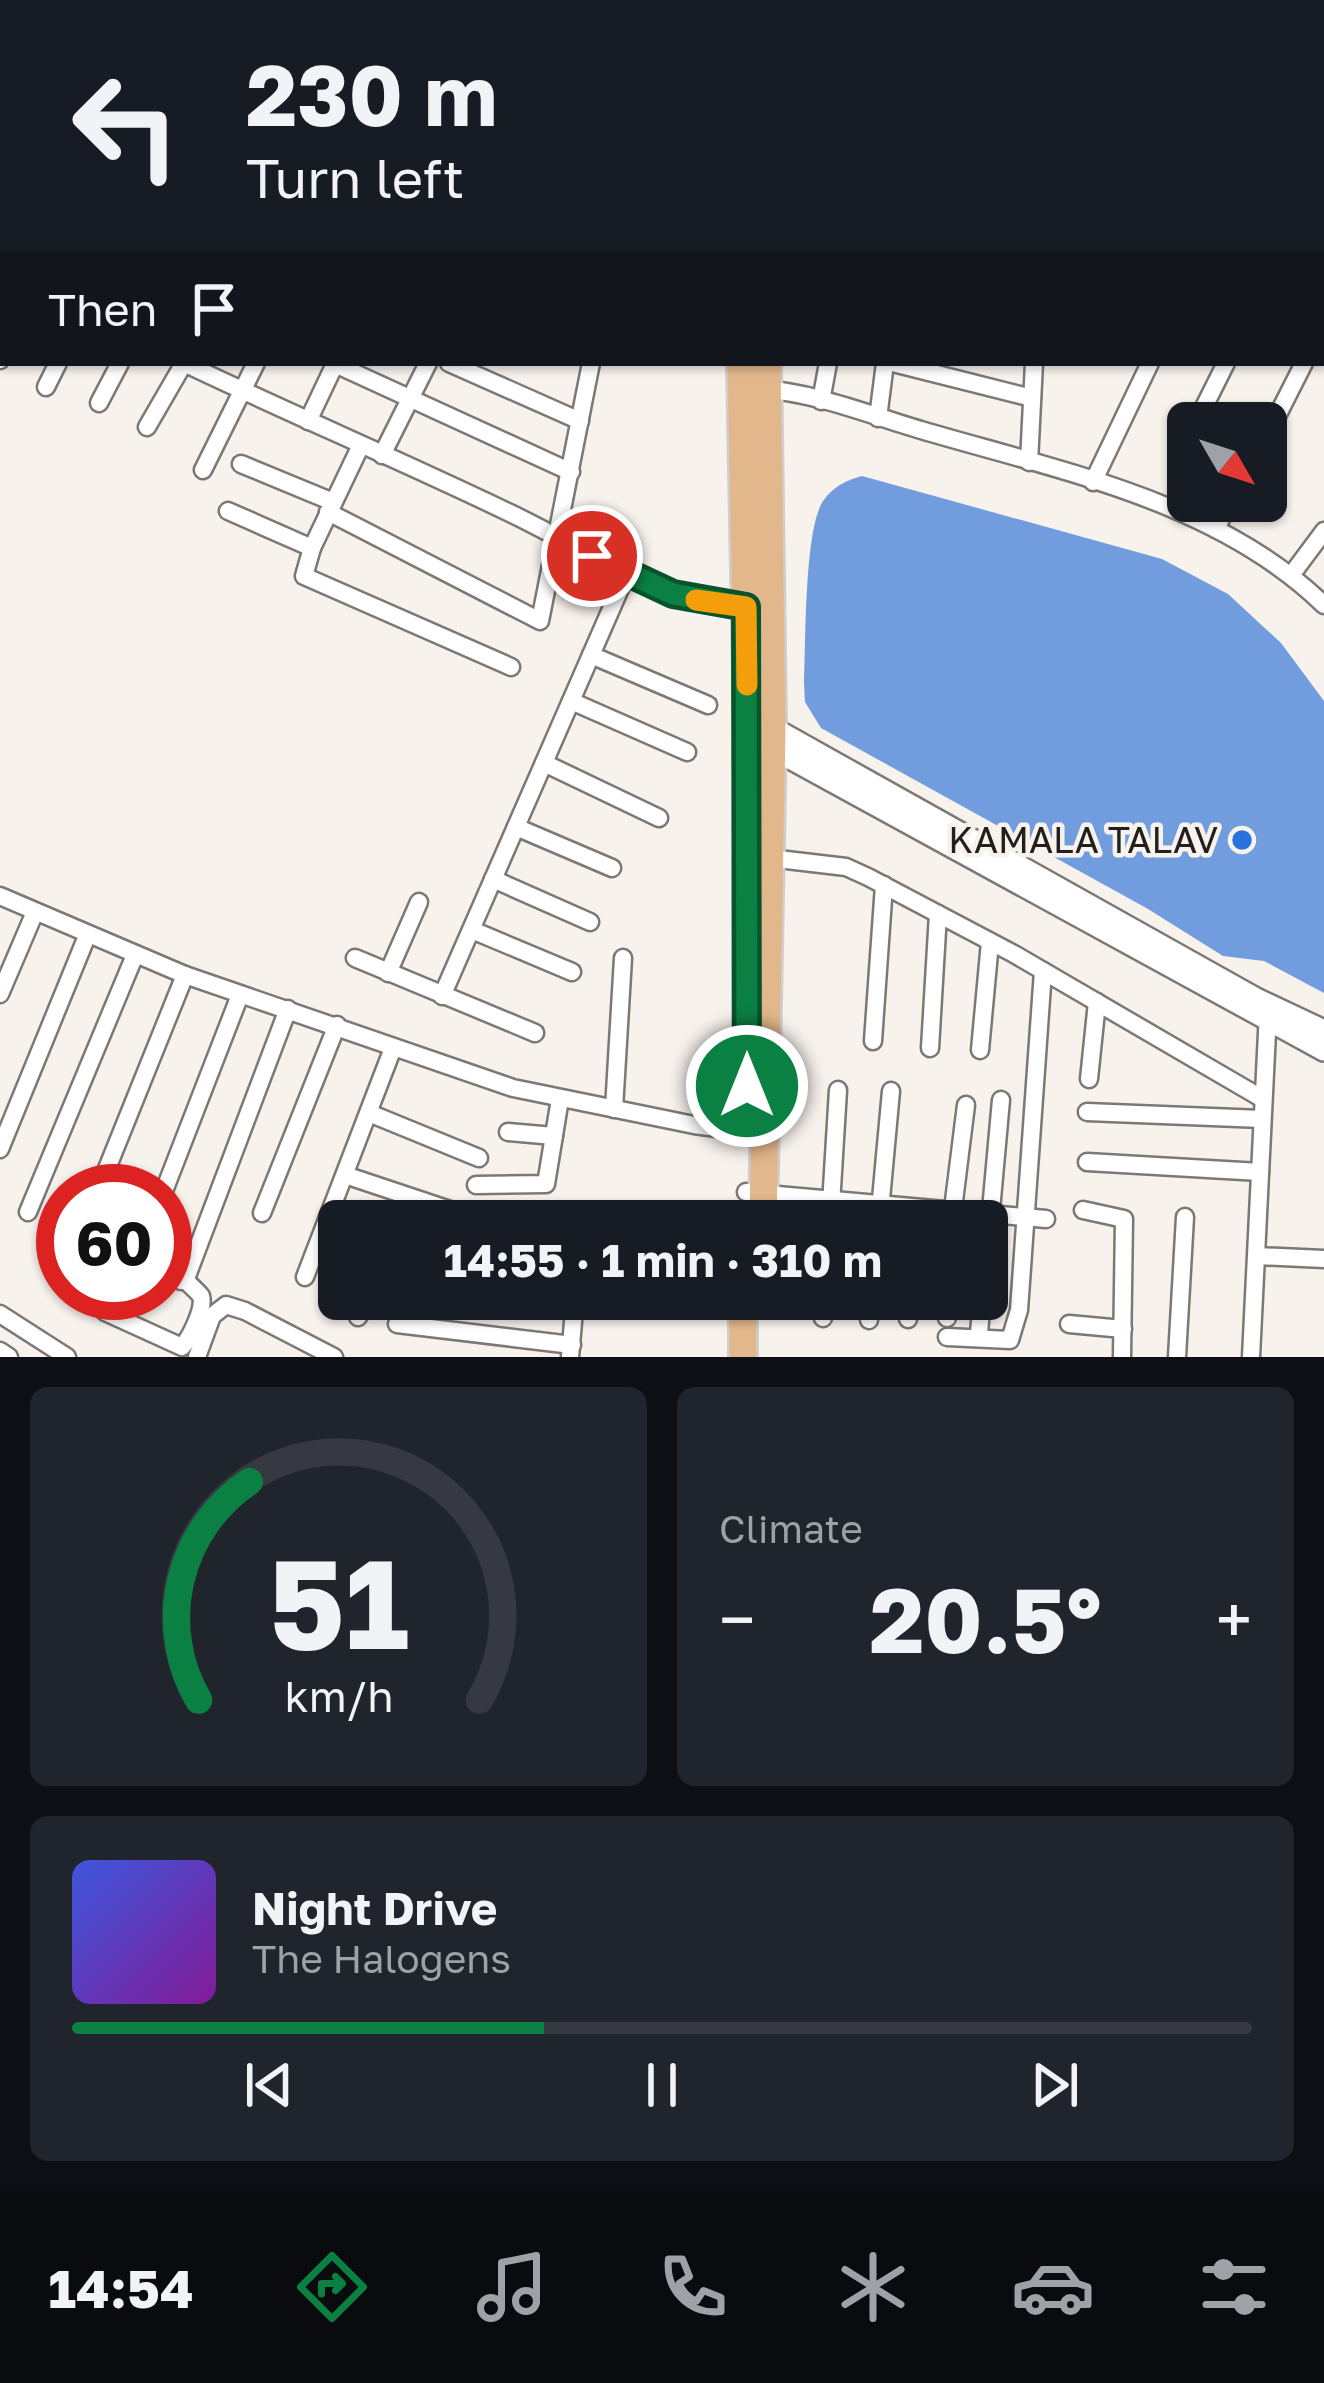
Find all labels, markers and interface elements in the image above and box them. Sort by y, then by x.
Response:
text: 230 m [246,44,498,144]
icon: left [48,48,204,204]
text: Turn left [246,145,464,210]
icon: arrive [181,276,247,342]
text: Then [48,282,157,336]
north arrow [1167,402,1287,522]
map controls [1167,402,1287,522]
pin [541,505,643,607]
icon: arrive [559,523,625,589]
place label: KAMALA TALAV [948,818,1218,861]
marker: KAMALA TALAV [1229,827,1255,853]
position arrow [684,1023,810,1149]
speed limit sign: 60 [36,1164,192,1320]
text: 14:55 · 1 min · 310 m [444,1233,882,1287]
text: Climate [719,1505,863,1552]
text: 51 [268,1527,409,1676]
text: 20.5° [869,1565,1102,1673]
text: − [719,1579,755,1659]
text: + [1216,1579,1252,1659]
text: km/h [284,1669,393,1720]
text: Night Drive [252,1881,497,1935]
text: The Halogens [252,1935,511,1982]
icon: previous [236,2052,302,2118]
icon: pause [629,2052,695,2118]
icon: next [1022,2052,1088,2118]
icon: directions [290,2245,374,2329]
icon: music [470,2245,554,2329]
icon: phone [651,2245,735,2329]
icon: climate [831,2245,915,2329]
icon: car [1011,2245,1095,2329]
icon: filters [1192,2245,1276,2329]
text: 14:54 [48,2255,194,2320]

